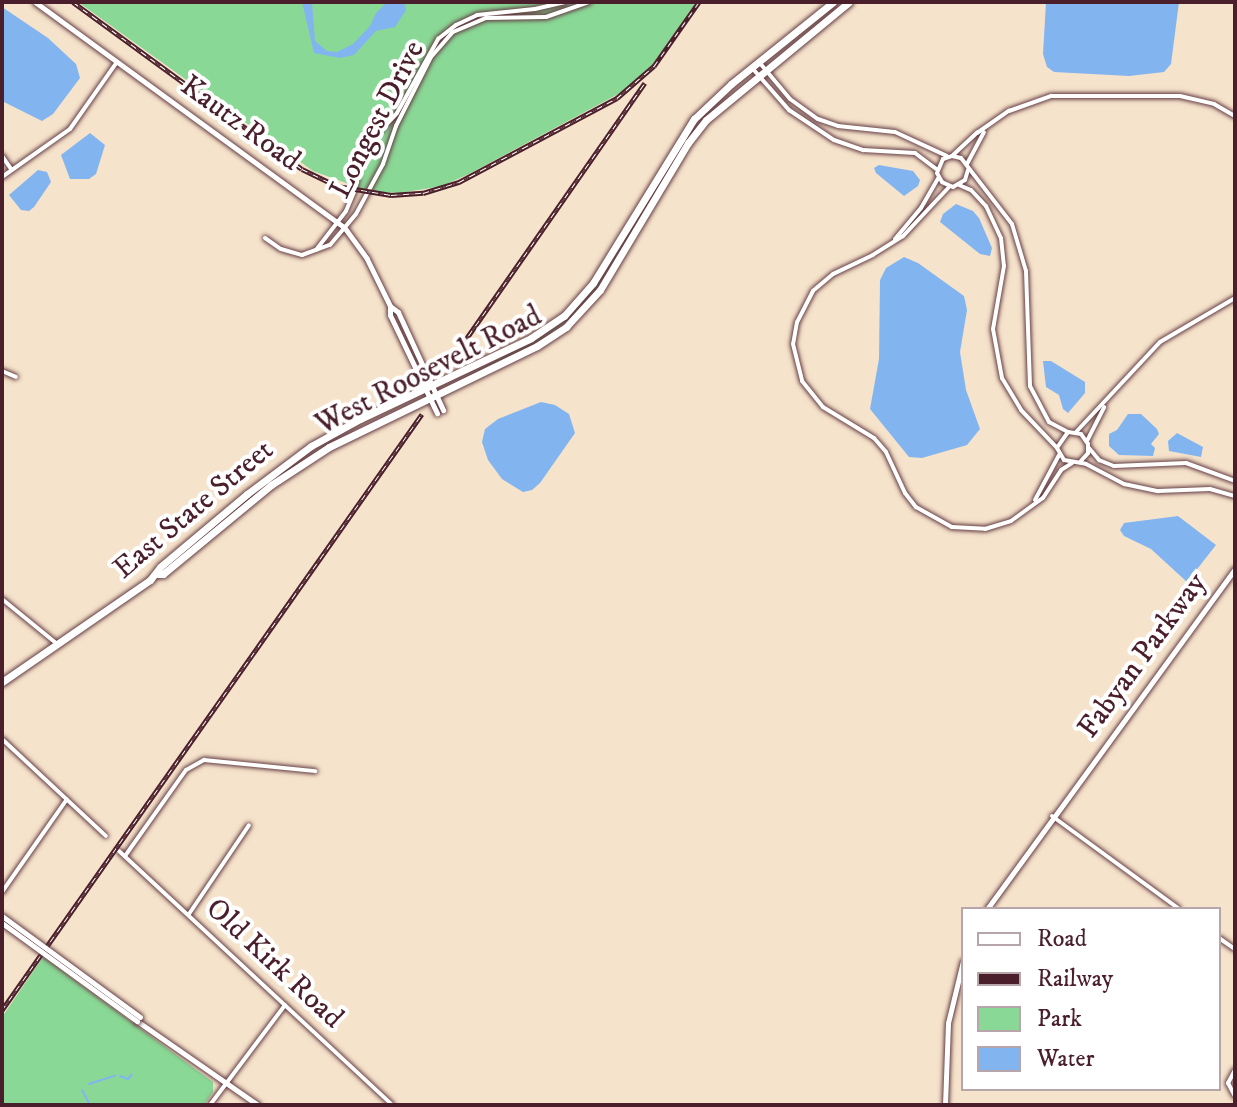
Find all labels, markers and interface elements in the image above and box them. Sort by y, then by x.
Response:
street label: Longest Drive [323,35,433,205]
street label: Kautz Road [173,68,307,180]
street label: West Roosevelt Road [310,299,548,443]
street label: East State Street [107,433,281,587]
street label: Fabyan Parkway [1071,566,1215,746]
street label: Old Kirk Road [198,891,350,1037]
legend [961,907,1221,1091]
text: Road [1037,924,1087,954]
text: Railway [1037,964,1113,994]
text: Park [1037,1004,1082,1034]
text: Water [1037,1044,1094,1074]

